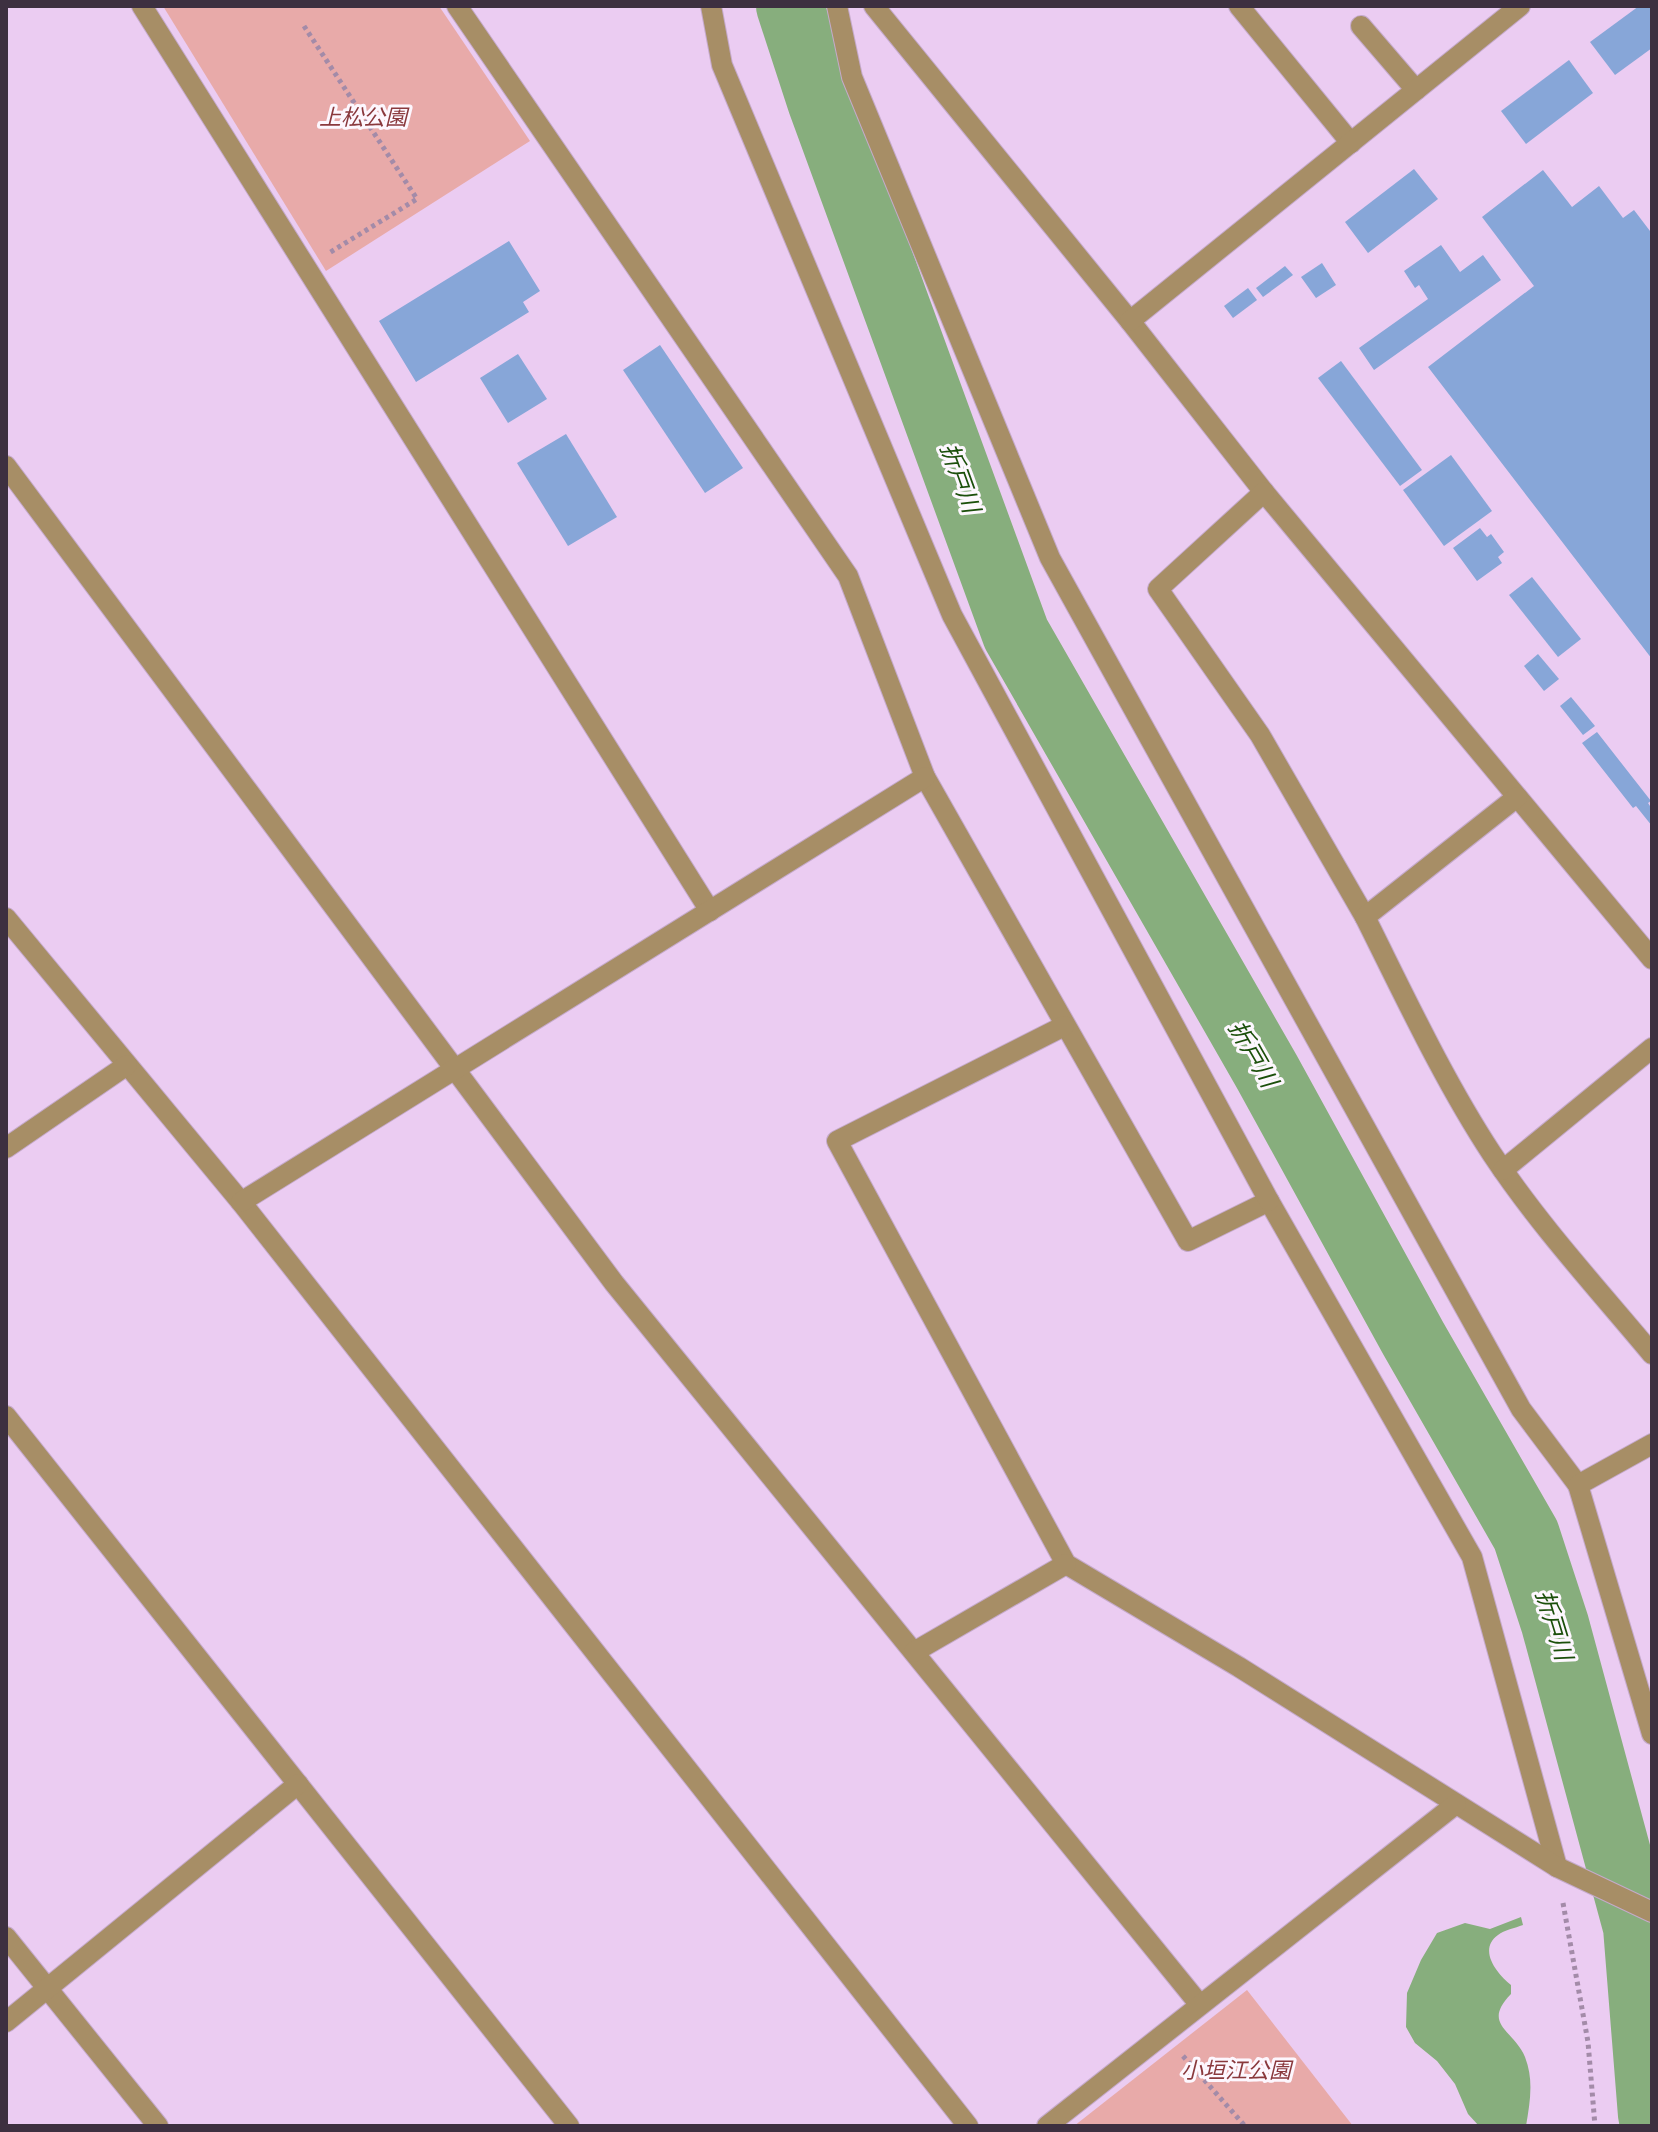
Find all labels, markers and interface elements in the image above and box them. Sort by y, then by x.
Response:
park label: 上松公園 [319,99,410,132]
water label: 折戸川 [934,437,992,520]
water label: 折戸川 [1222,1013,1290,1095]
water label: 折戸川 [1529,1585,1585,1667]
park label: 小垣江公園 [1181,2052,1294,2085]

